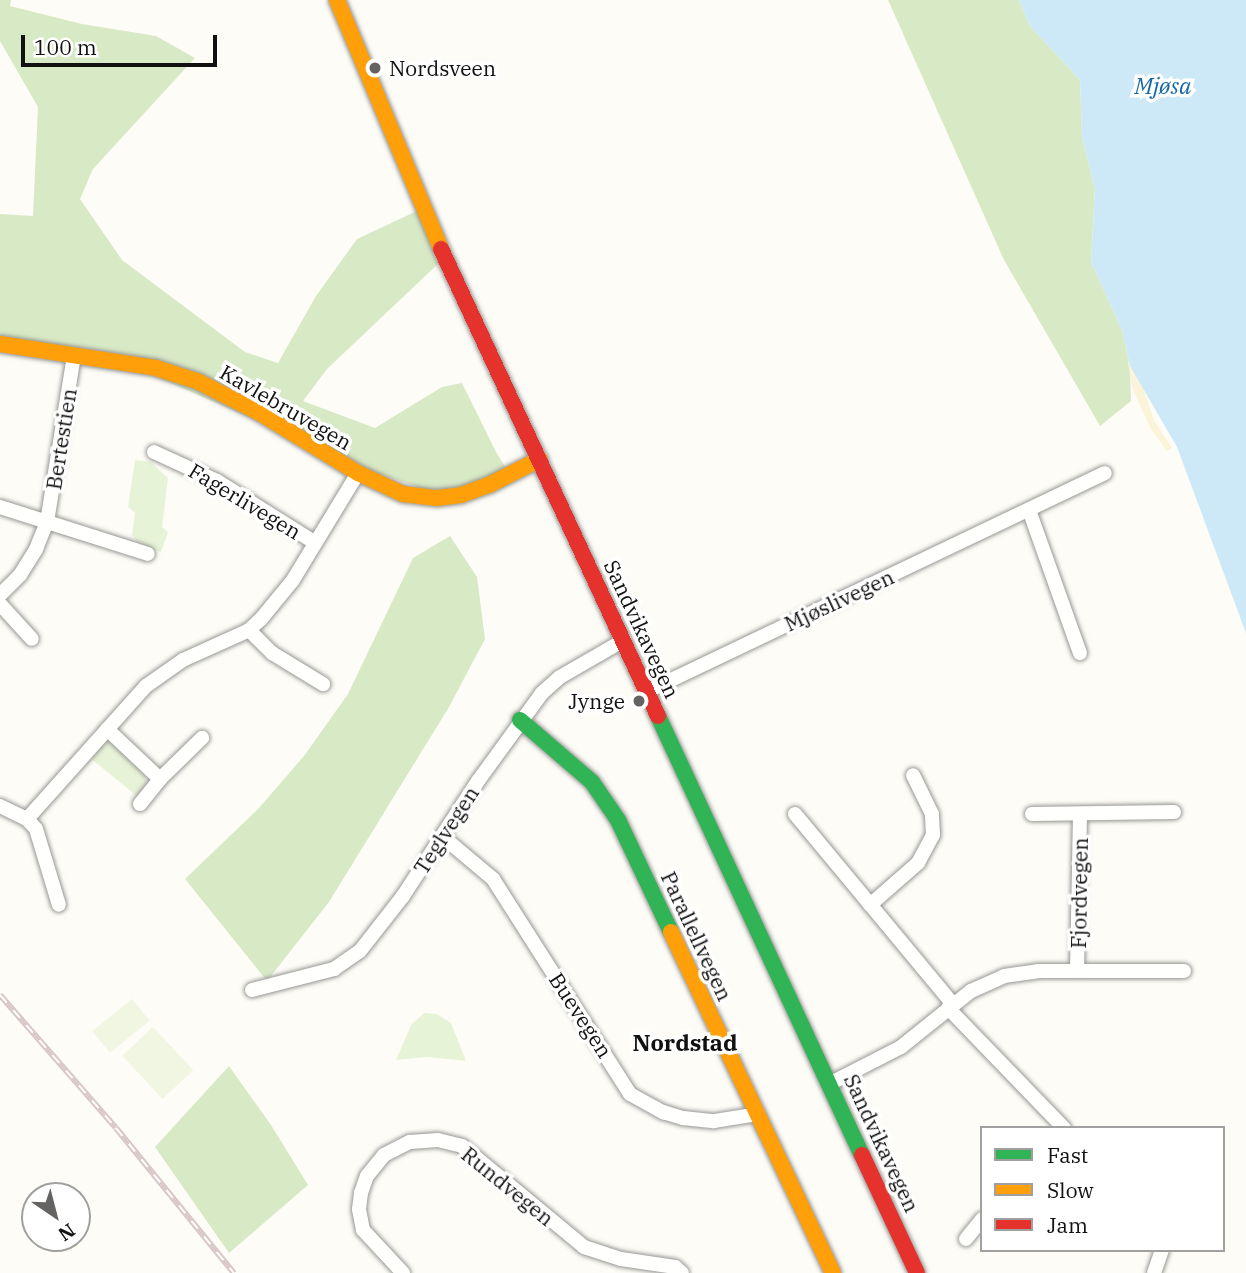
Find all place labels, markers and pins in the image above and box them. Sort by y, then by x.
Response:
place label: Nordsveen [389,55,496,81]
marker: Nordsveen [367,60,383,76]
place label: Jynge [568,688,625,714]
marker: Jynge [631,693,647,709]

